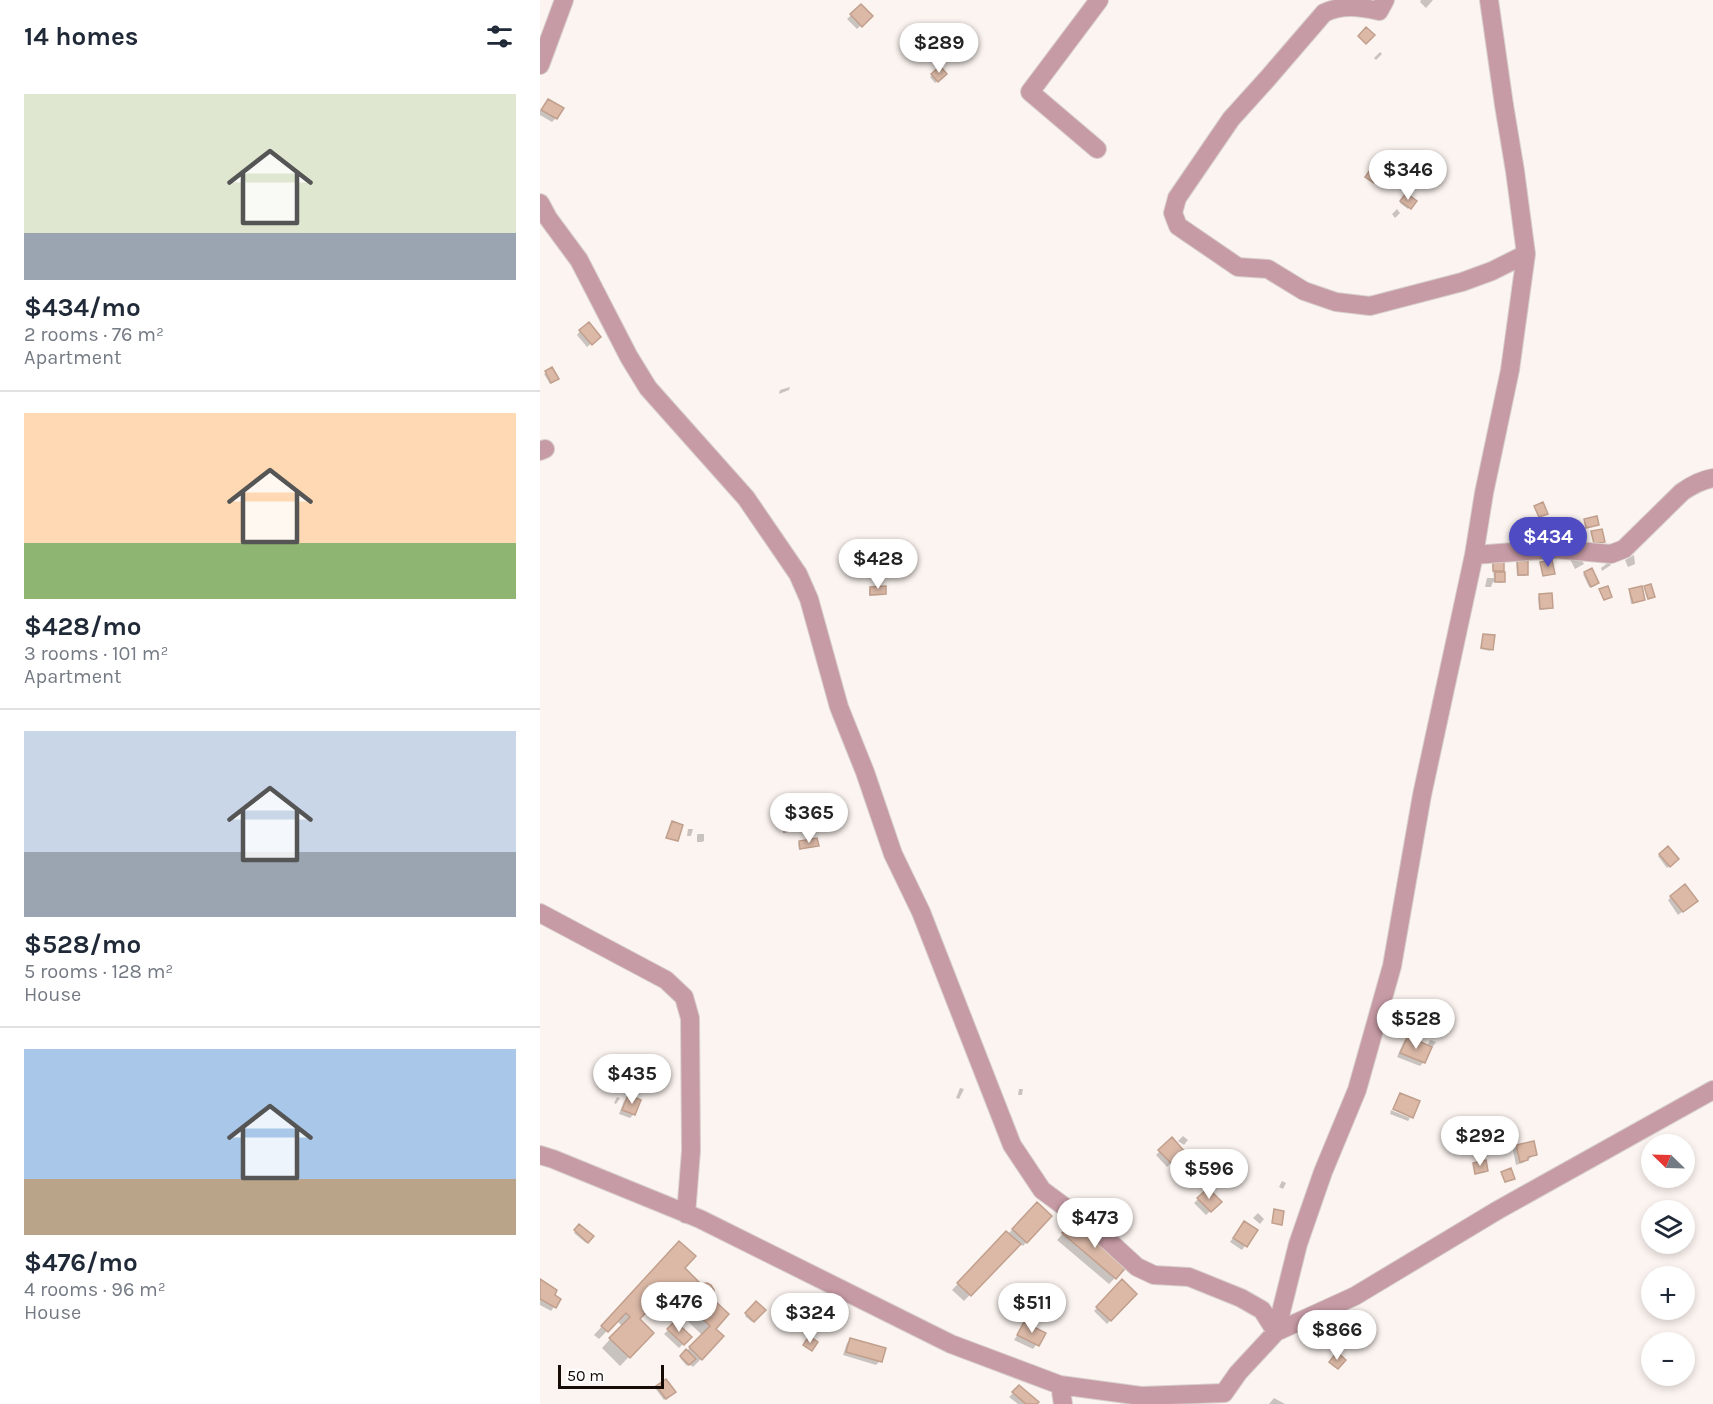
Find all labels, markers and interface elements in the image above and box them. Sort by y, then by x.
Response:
icon: filters [483,20,516,53]
text: 14 homes [24,21,138,52]
pin: $289 [903,23,975,74]
text: $289 [913,31,965,54]
icon: home [216,133,324,241]
pin: $346 [1372,150,1444,201]
text: $346 [1383,158,1433,181]
text: $434/mo [24,292,141,323]
text: 2 rooms · 76 m² [24,323,164,346]
text: Apartment [24,346,122,369]
icon: home [216,452,324,560]
pin: $434 [1512,517,1584,568]
text: $434 [1523,525,1573,548]
pin: $428 [842,539,914,590]
text: $428 [853,547,903,570]
text: $428/mo [24,611,142,642]
text: 3 rooms · 101 m² [24,642,169,665]
text: Apartment [24,665,122,688]
icon: home [216,770,324,878]
pin: $365 [773,793,845,844]
text: $365 [784,801,834,824]
text: $528/mo [24,929,141,960]
text: 5 rooms · 128 m² [24,960,173,983]
text: House [24,983,81,1006]
pin: $528 [1380,999,1452,1050]
text: $528 [1391,1007,1441,1030]
pin: $435 [596,1054,668,1105]
text: $435 [607,1062,657,1085]
icon: home [216,1088,324,1196]
pin: $292 [1444,1116,1516,1167]
text: $292 [1455,1124,1505,1147]
north arrow [1641,1134,1695,1188]
map controls [1641,1134,1695,1386]
pin: $596 [1173,1149,1245,1200]
text: $596 [1184,1157,1234,1180]
pin: $473 [1059,1198,1131,1249]
button: layers [1641,1200,1695,1254]
text: $473 [1071,1206,1119,1229]
text: $476/mo [24,1247,138,1278]
button: + [1641,1266,1695,1320]
text: 4 rooms · 96 m² [24,1278,166,1301]
pin: $476 [643,1282,715,1333]
pin: $511 [996,1283,1068,1334]
text: $476 [655,1290,703,1313]
text: $511 [1012,1291,1052,1314]
pin: $324 [774,1293,846,1344]
text: House [24,1301,81,1324]
text: $324 [785,1301,835,1324]
pin: $866 [1301,1310,1373,1361]
text: $866 [1312,1318,1363,1341]
button: − [1641,1332,1695,1386]
scale bar [558,1362,664,1390]
text: 50 m [567,1366,604,1385]

